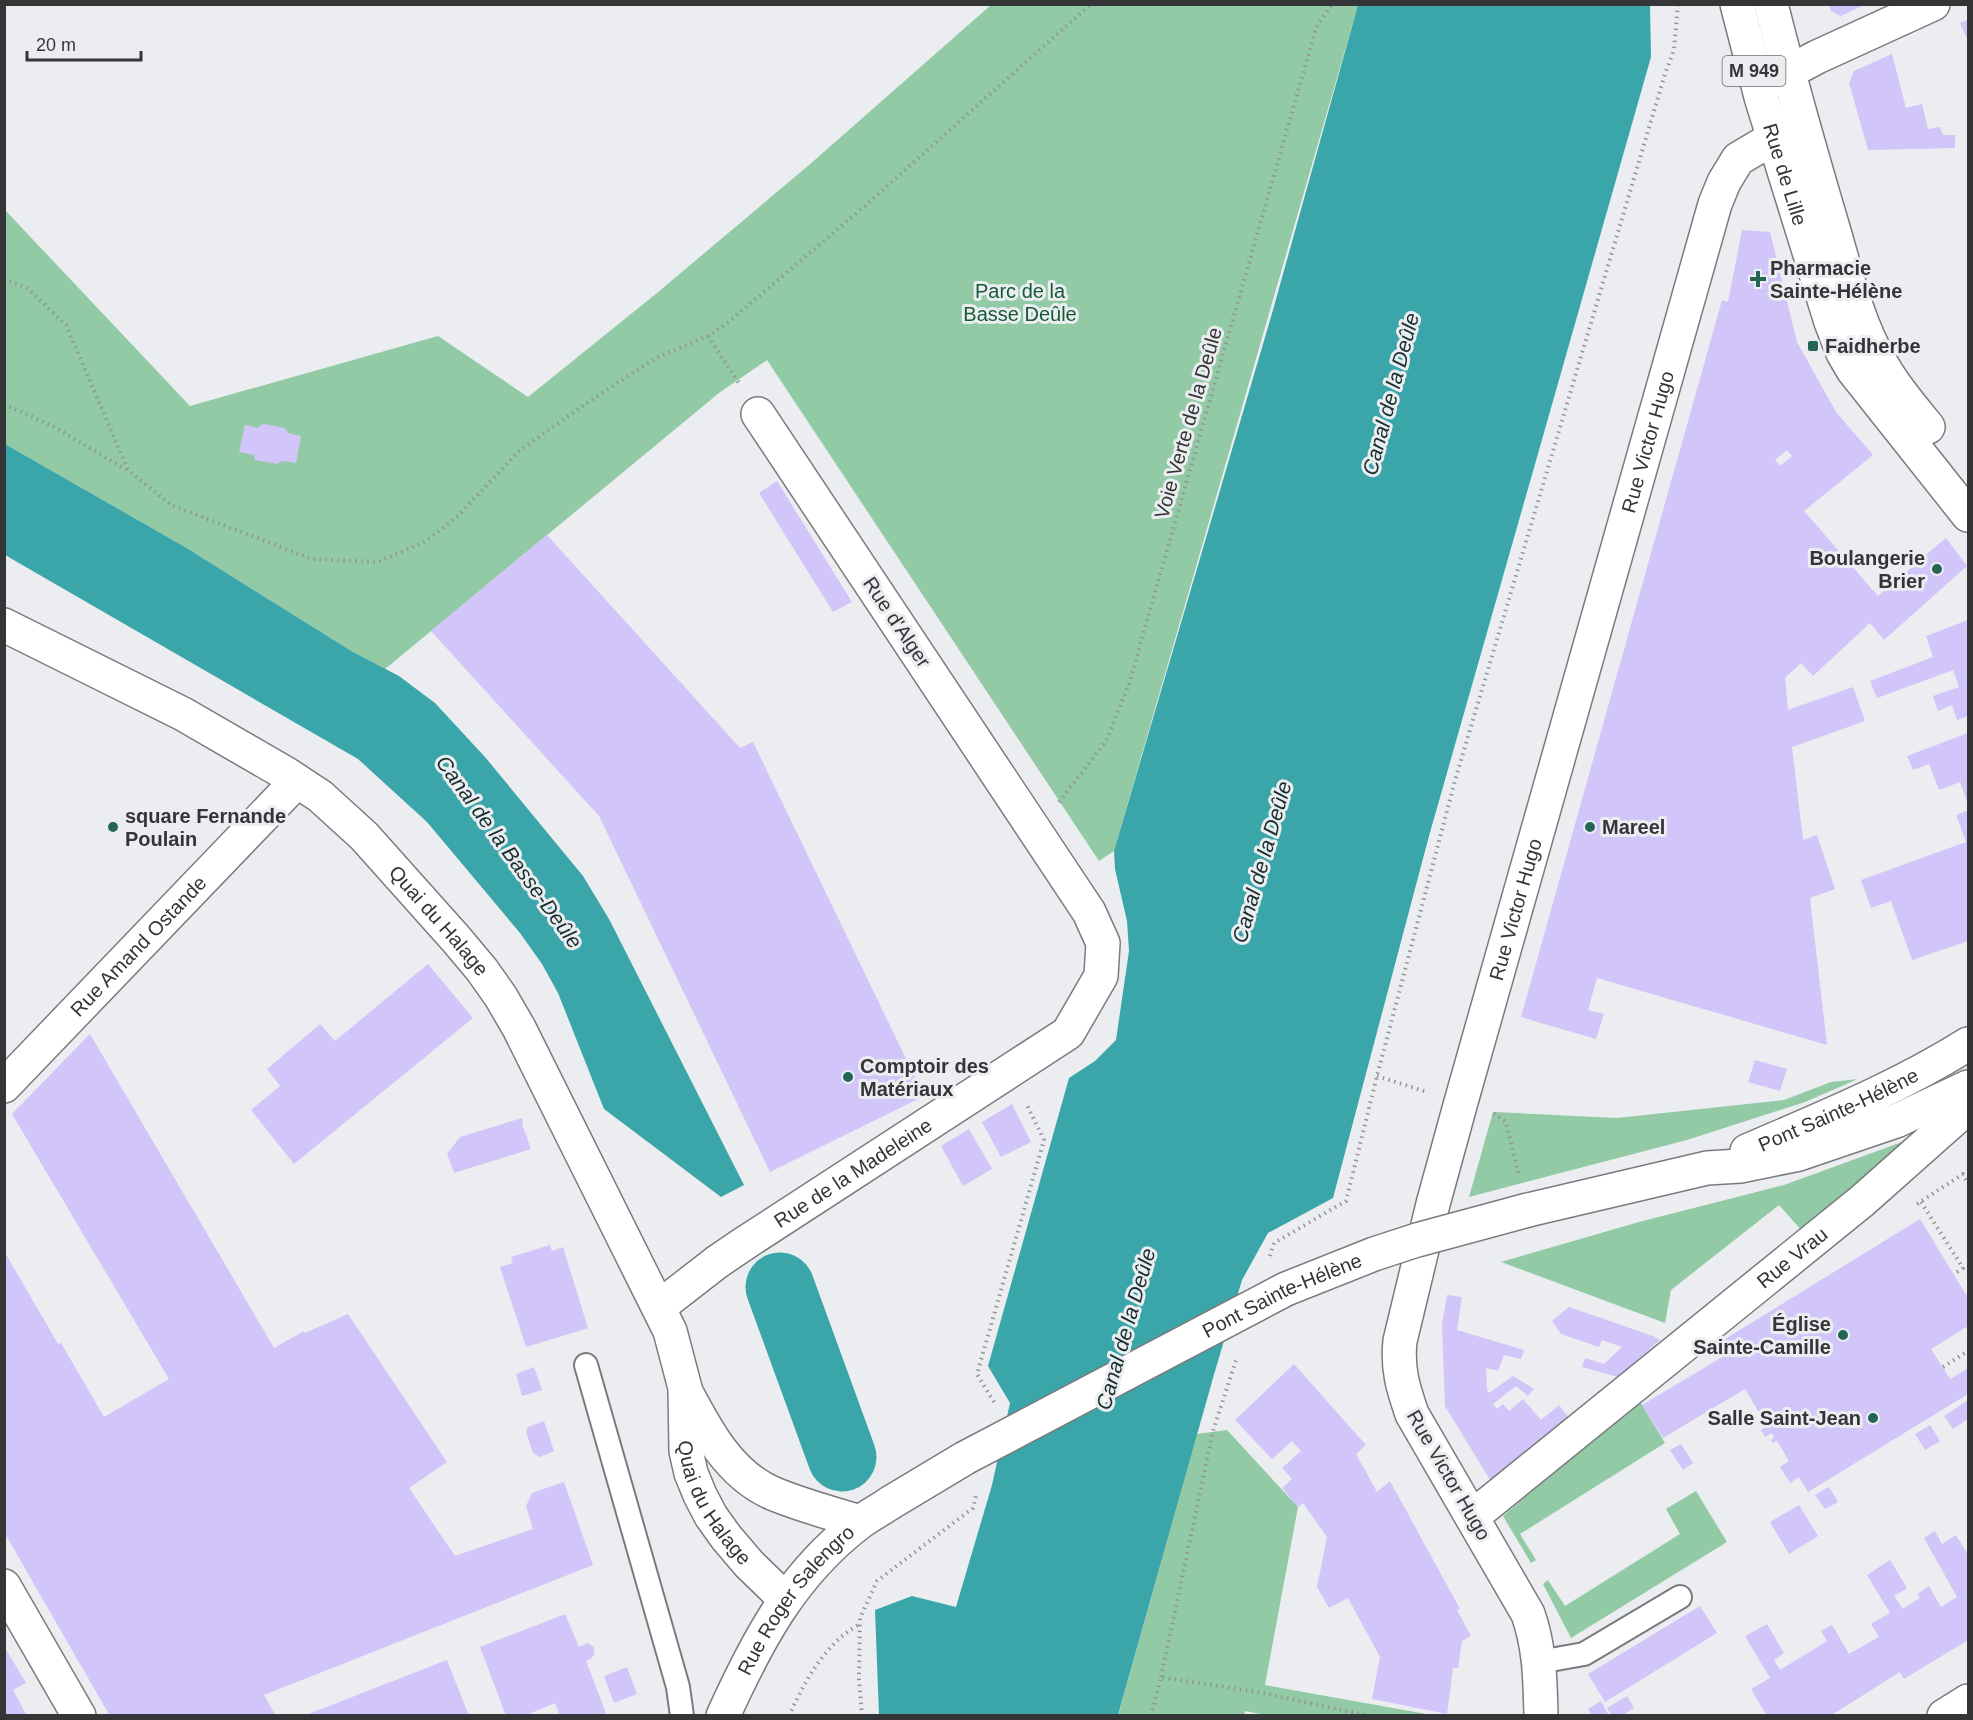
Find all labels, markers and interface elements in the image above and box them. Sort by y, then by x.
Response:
scale bar [27,24,141,62]
text: 20 m [36,35,76,55]
road number: M 949 [1722,56,1786,86]
street label: Rue de Lille [1759,121,1811,228]
place label: Pharmacie Sainte-Hélène [1770,257,1902,302]
marker: Pharmacie Sainte-Hélène [1751,272,1765,286]
park label: Parc de la Basse Deûle [963,280,1077,325]
water label: Canal de la Deûle [1358,310,1423,477]
street label: Voie Verte de la Deûle [1150,325,1226,521]
place label: Faidherbe [1825,335,1921,357]
marker: Faidherbe [1806,339,1820,353]
street label: Rue Victor Hugo [1617,368,1678,515]
place label: Boulangerie Brier [1809,547,1925,592]
marker: Boulangerie Brier [1930,562,1944,576]
street label: Rue d'Alger [859,573,935,671]
water label: Canal de la Basse-Deûle [432,751,587,952]
water label: Canal de la Deûle [1227,778,1296,945]
place label: square Fernande Poulain [125,805,286,850]
place label: Mareel [1602,816,1665,838]
marker: square Fernande Poulain [106,820,120,834]
marker: Mareel [1583,820,1597,834]
street label: Rue Victor Hugo [1485,836,1546,983]
street label: Quai du Halage [385,861,493,980]
street label: Rue Amand Ostande [66,872,211,1021]
place label: Comptoir des Matériaux [860,1055,989,1100]
street label: Pont Sainte-Hélène [1755,1064,1922,1156]
marker: Comptoir des Matériaux [841,1070,855,1084]
street label: Rue de la Madeleine [770,1114,936,1232]
street label: Rue Vrau [1753,1223,1832,1293]
water label: Canal de la Deûle [1091,1245,1160,1412]
street label: Pont Sainte-Hélène [1199,1249,1365,1342]
place label: Église Sainte-Camille [1693,1313,1831,1358]
marker: Église Sainte-Camille [1836,1328,1850,1342]
street label: Rue Victor Hugo [1403,1406,1495,1544]
place label: Salle Saint-Jean [1708,1407,1861,1429]
marker: Salle Saint-Jean [1866,1411,1880,1425]
street label: Quai du Halage [675,1440,756,1569]
street label: Rue Roger Salengro [733,1521,858,1679]

